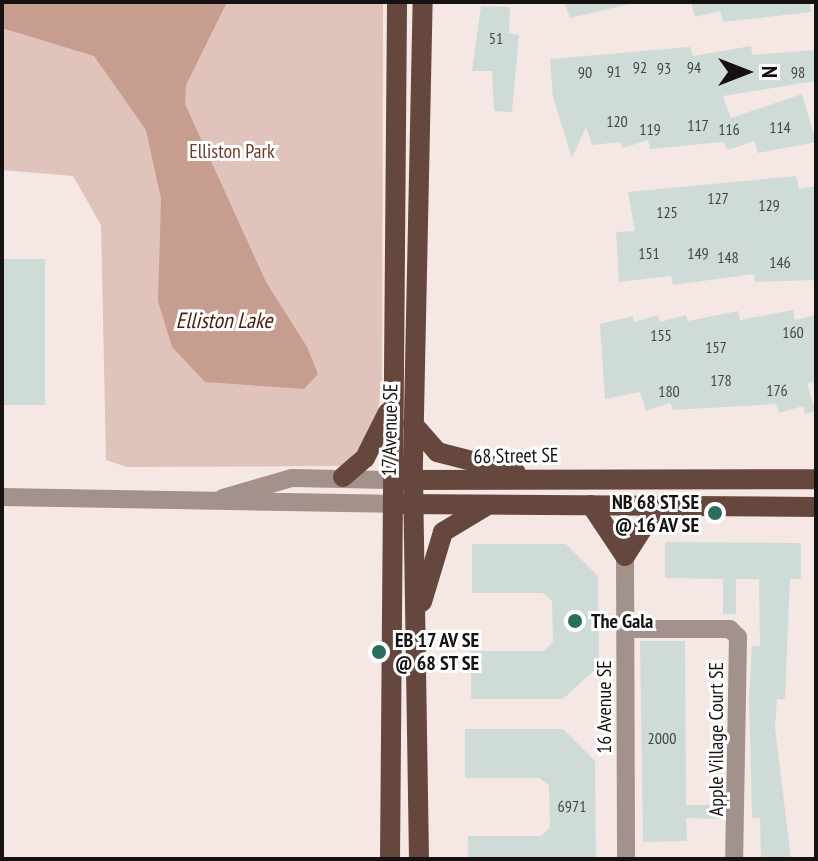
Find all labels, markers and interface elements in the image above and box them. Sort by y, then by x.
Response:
house number: 51 [489,28,503,48]
north arrow [706,32,786,112]
house number: 92 [633,57,647,77]
house number: 94 [687,57,701,77]
house number: 93 [657,58,671,78]
house number: 91 [607,61,621,81]
house number: 90 [578,62,592,82]
house number: 98 [791,62,805,82]
text: N [756,66,784,78]
house number: 120 [606,111,628,131]
house number: 117 [687,115,709,135]
house number: 114 [769,117,791,137]
house number: 119 [639,119,661,139]
house number: 116 [718,119,740,139]
park label: Elliston Park [189,139,275,163]
house number: 127 [707,188,729,208]
house number: 129 [758,195,780,215]
house number: 125 [656,202,678,222]
house number: 151 [638,243,660,263]
house number: 149 [687,243,709,263]
house number: 148 [717,247,739,267]
house number: 146 [769,252,791,272]
water label: Elliston Lake [176,308,272,334]
house number: 160 [782,322,804,342]
house number: 155 [650,325,672,345]
house number: 157 [705,337,727,357]
house number: 178 [710,370,732,390]
house number: 176 [766,380,788,400]
house number: 180 [658,381,680,401]
street label: 17 Avenue SE [377,383,403,477]
street label: 68 Street SE [473,443,559,469]
place label: NB 68 ST SE @ 16 AV SE [611,490,699,537]
marker: NB 68 ST SE @ 16 AV SE [706,504,724,522]
place label: The Gala [591,609,654,633]
marker: The Gala [566,612,584,630]
place label: EB 17 AV SE @ 68 ST SE [395,628,481,675]
marker: EB 17 AV SE @ 68 ST SE [370,643,388,661]
street label: 16 Avenue SE [592,660,616,754]
street label: Apple Village Court SE [704,662,728,816]
house number: 2000 [648,728,676,748]
house number: 6971 [558,796,586,816]

